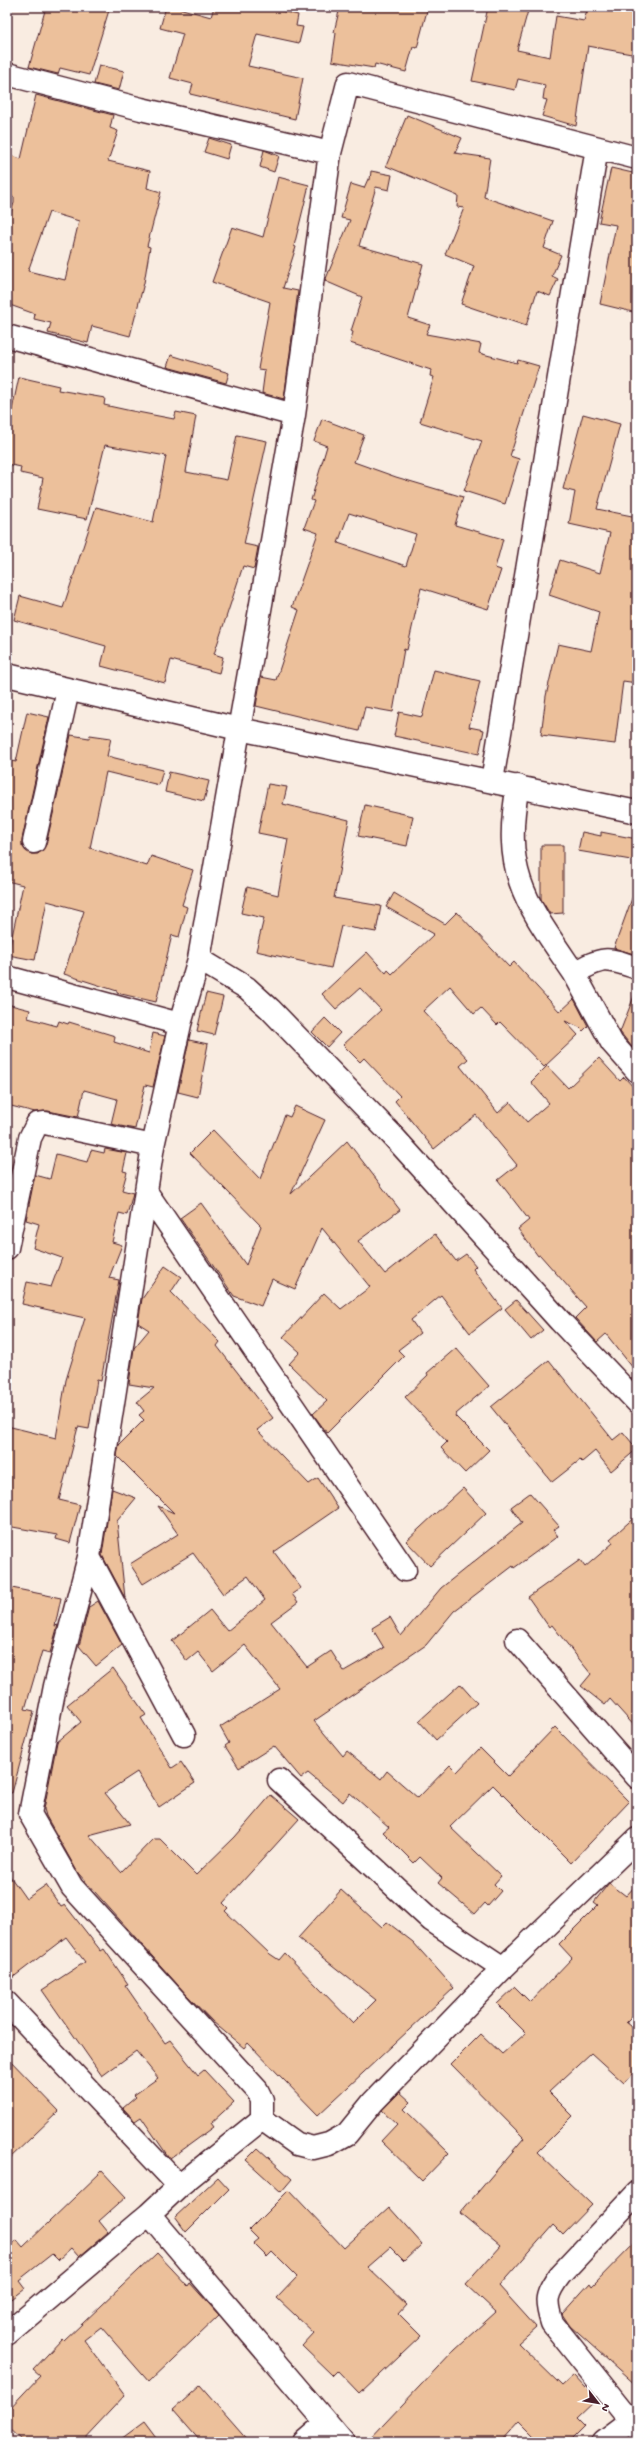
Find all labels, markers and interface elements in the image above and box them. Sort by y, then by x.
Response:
north arrow [578,2383,618,2423]
text: N [598,2401,612,2413]

